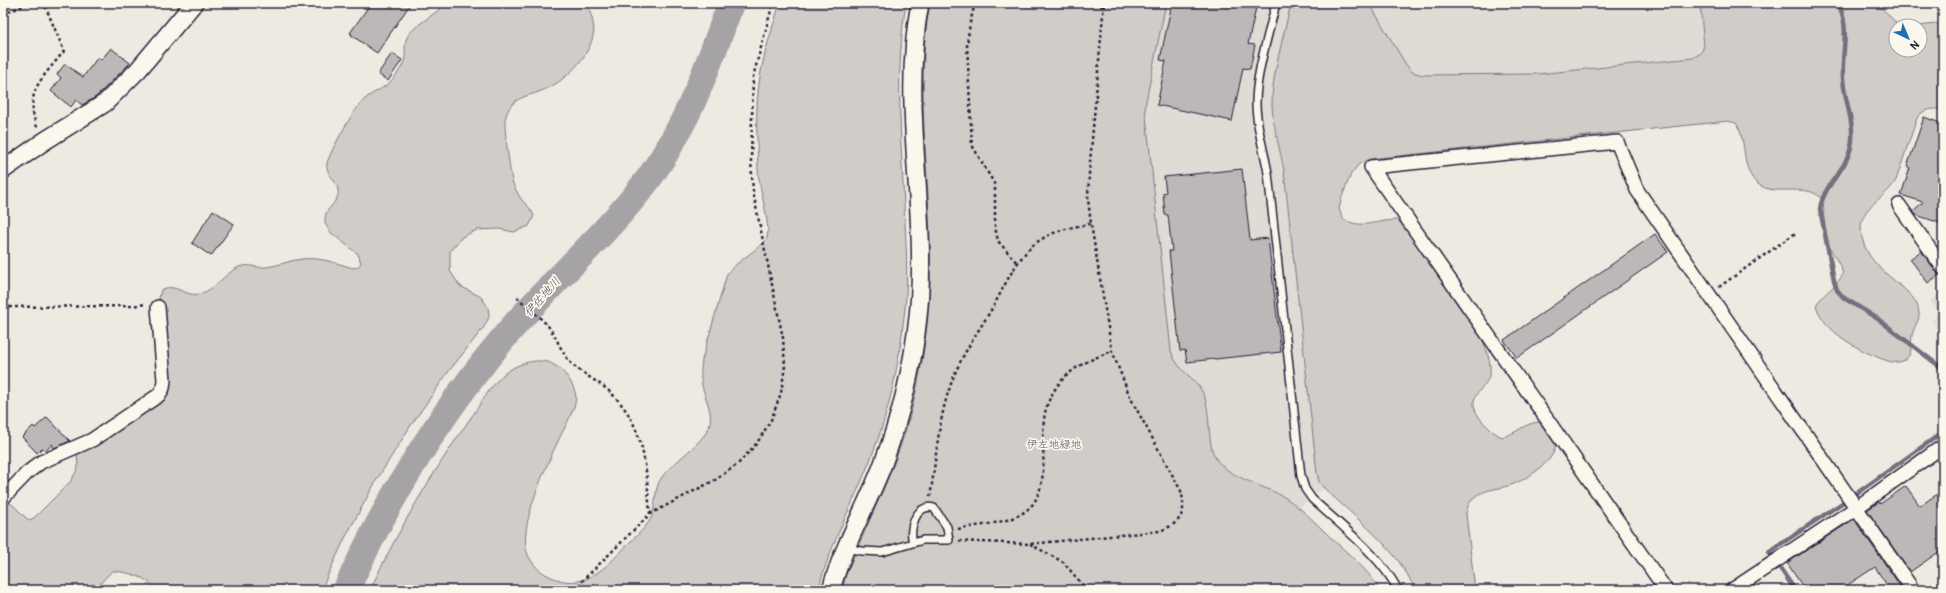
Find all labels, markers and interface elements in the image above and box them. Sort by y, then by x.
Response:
north arrow [1888,18,1928,58]
text: N [1907,38,1922,52]
water label: 伊佐地川 [521,274,564,320]
park label: 伊左地緑地 [1027,438,1082,451]

